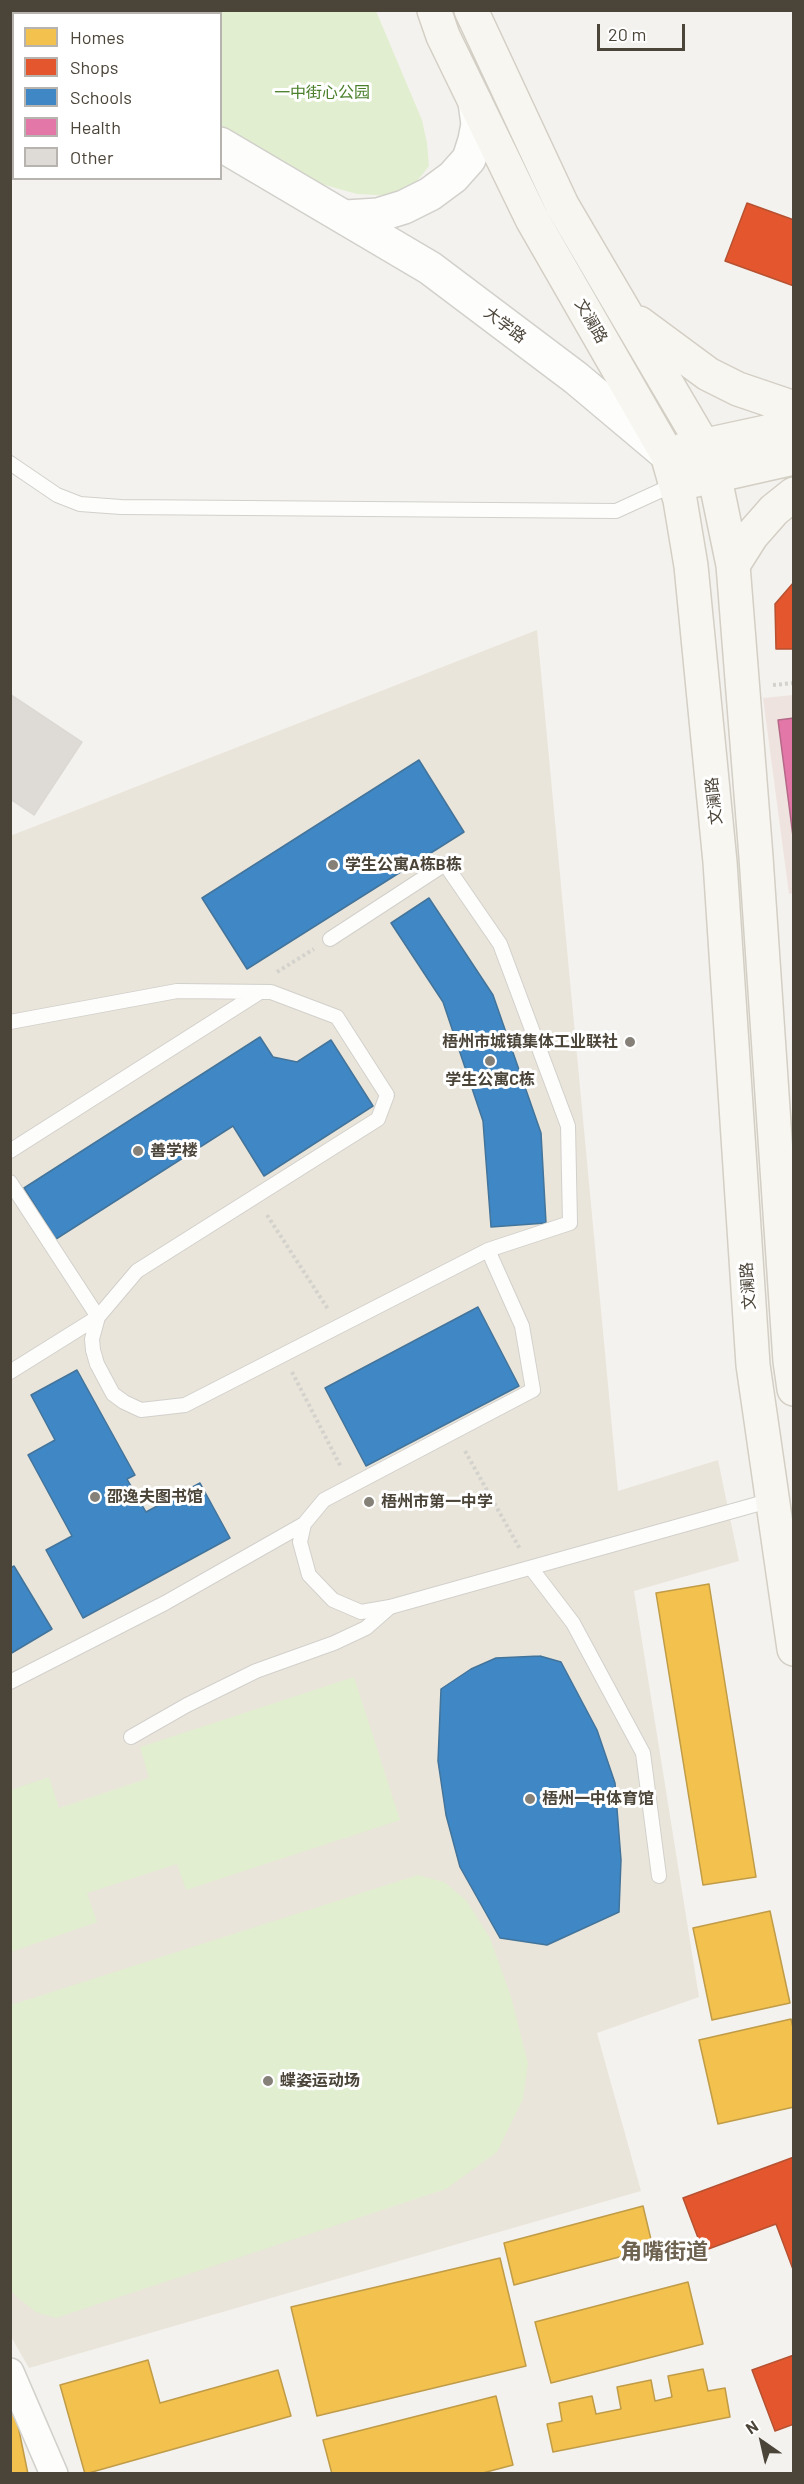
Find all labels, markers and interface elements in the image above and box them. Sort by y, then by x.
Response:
legend [12,12,222,180]
scale bar [600,12,688,50]
text: 20 m [608,23,646,45]
text: Homes [70,26,124,48]
text: Shops [70,56,119,78]
park label: 一中街心公园 [274,83,370,103]
text: Schools [70,86,132,108]
text: Health [70,116,121,138]
text: Other [70,146,113,168]
street label: 文澜路 [571,295,611,347]
street label: 大学路 [480,303,530,347]
street label: 文澜路 [702,776,726,826]
place label: 学生公寓A栋B栋 [345,855,462,875]
marker: 学生公寓A栋B栋 [326,858,340,872]
place label: 梧州市城镇集体工业联社 [442,1032,618,1052]
marker: 梧州市城镇集体工业联社 [623,1035,637,1049]
marker: 学生公寓C栋 [483,1054,497,1068]
place label: 学生公寓C栋 [445,1070,535,1090]
place label: 善学楼 [150,1141,198,1161]
marker: 善学楼 [131,1144,145,1158]
street label: 文澜路 [737,1261,759,1311]
place label: 邵逸夫图书馆 [107,1487,203,1507]
marker: 邵逸夫图书馆 [88,1490,102,1504]
place label: 梧州市第一中学 [381,1492,493,1512]
marker: 梧州市第一中学 [362,1495,376,1509]
place label: 梧州一中体育馆 [542,1789,654,1809]
marker: 梧州一中体育馆 [523,1792,537,1806]
place label: 蝶姿运动场 [280,2071,360,2091]
marker: 蝶姿运动场 [261,2074,275,2088]
district label: 角嘴街道 [620,2239,708,2265]
north arrow [732,2412,792,2472]
text: N [742,2416,761,2438]

